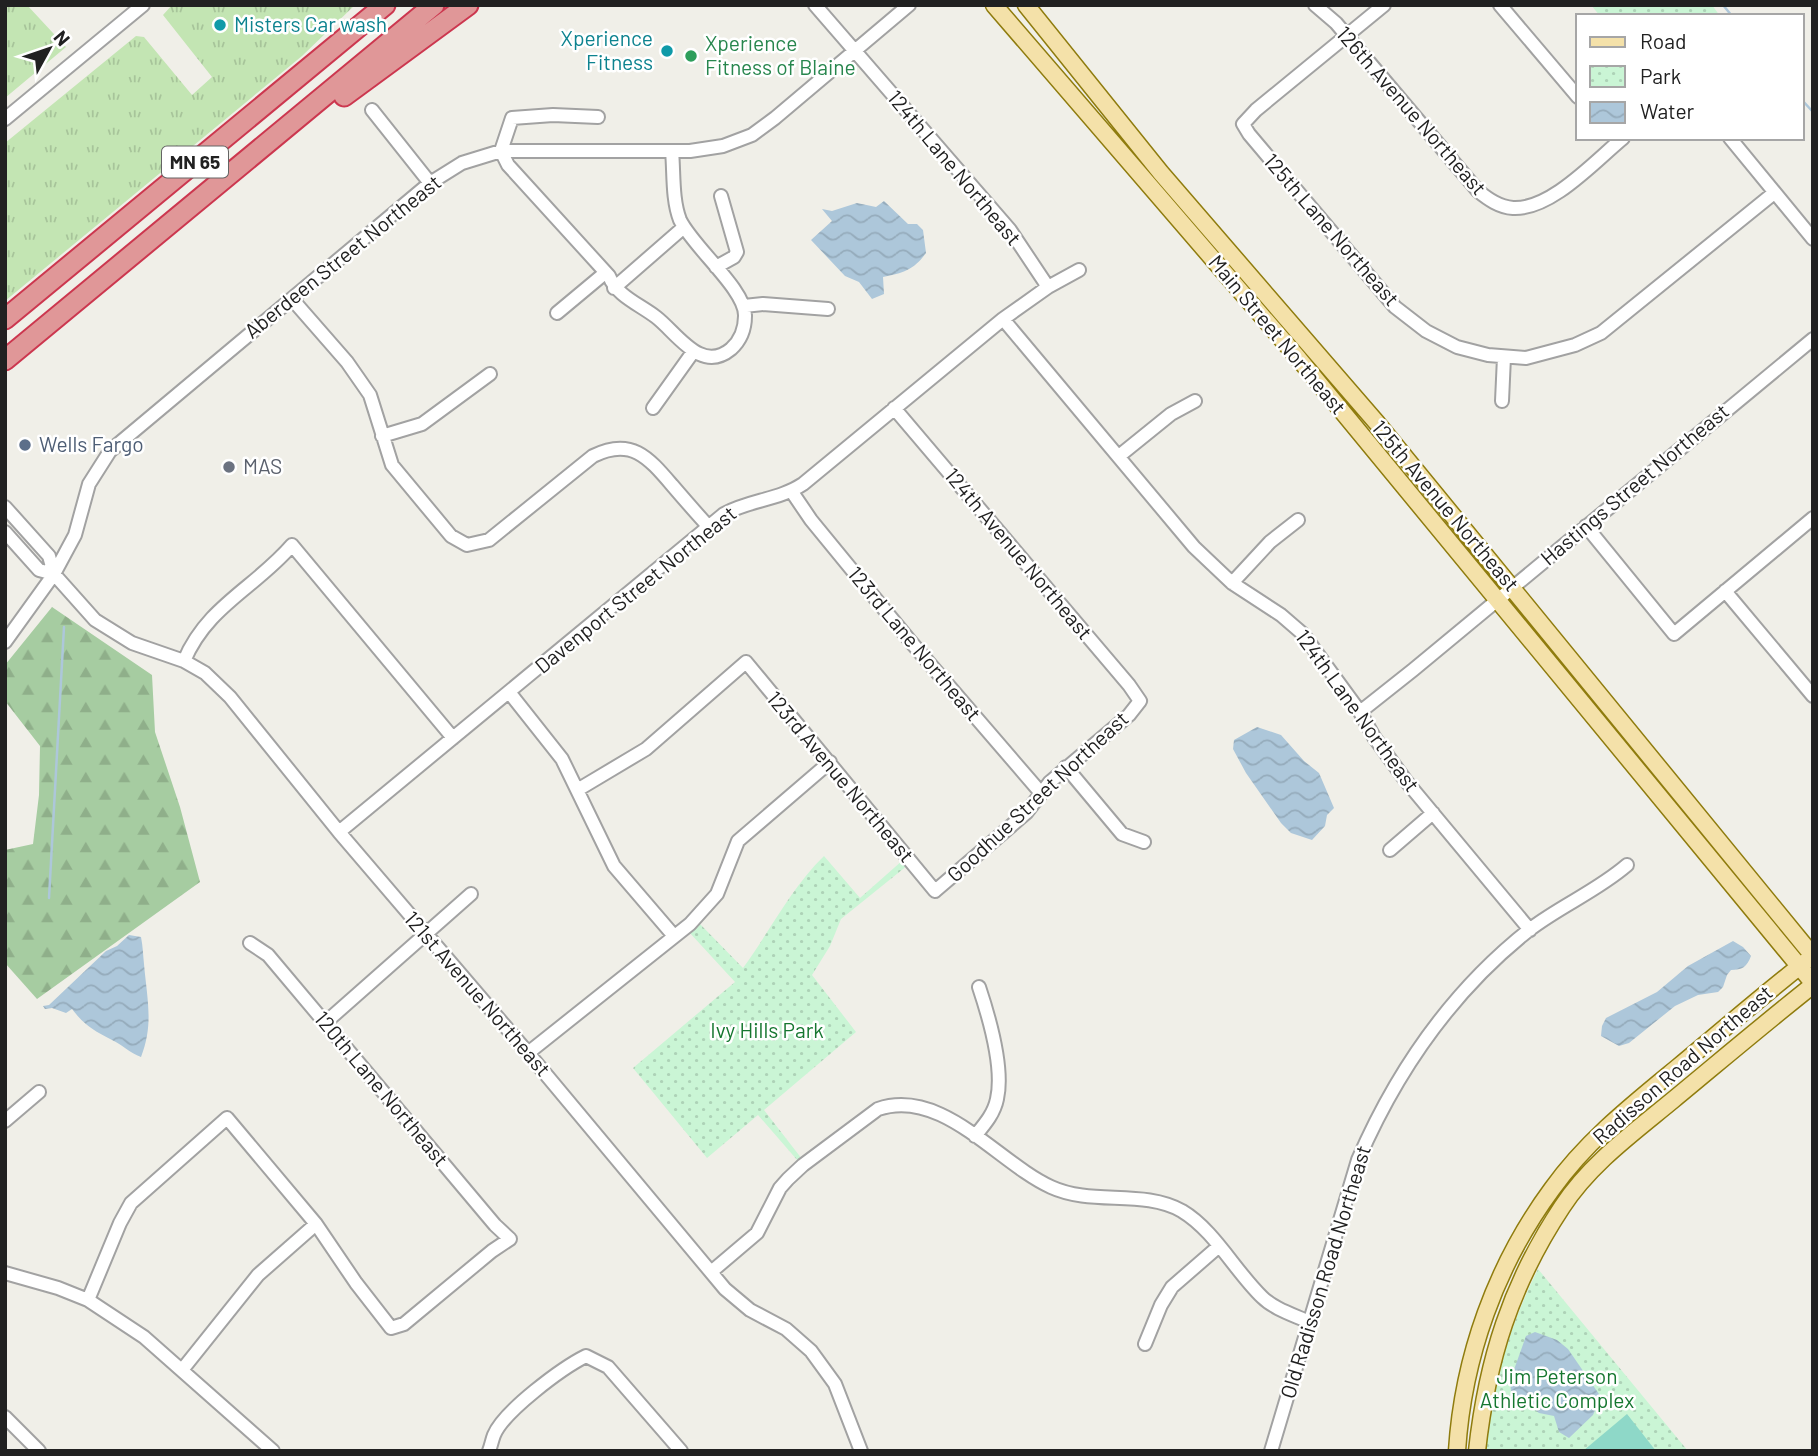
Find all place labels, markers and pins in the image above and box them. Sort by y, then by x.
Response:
place label: Misters Car wash [234,11,387,36]
marker: Misters Car wash [212,17,228,33]
place label: Xperience Fitness [561,25,653,74]
place label: Xperience Fitness of Blaine [705,30,856,79]
marker: Xperience Fitness [659,43,675,59]
marker: Xperience Fitness of Blaine [683,48,699,64]
place label: Wells Fargo [39,431,144,456]
marker: Wells Fargo [17,437,33,453]
place label: MAS [243,453,282,478]
marker: MAS [221,459,237,475]

